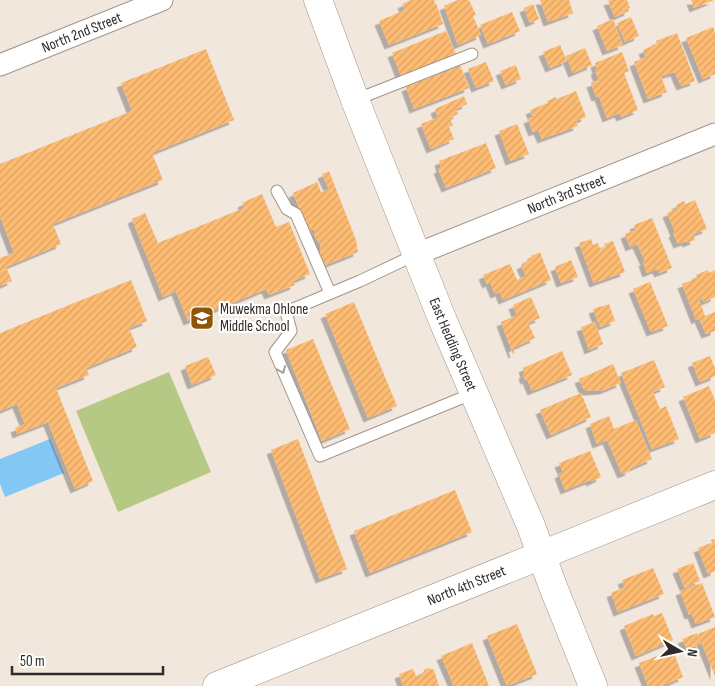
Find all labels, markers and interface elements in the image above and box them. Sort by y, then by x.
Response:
street label: North 2nd Street [39,8,125,57]
street label: North 3rd Street [525,170,609,219]
street label: East Hedding Street [425,295,481,395]
place label: Muwekma Ohlone Middle School [220,300,308,336]
school or university icon: Muwekma Ohlone Middle School [189,305,215,331]
one-way arrow [276,365,287,374]
street label: North 4th Street [425,561,509,610]
north arrow [655,626,705,676]
scale bar [12,644,164,676]
text: N [683,648,701,658]
text: 50 m [20,652,45,671]

